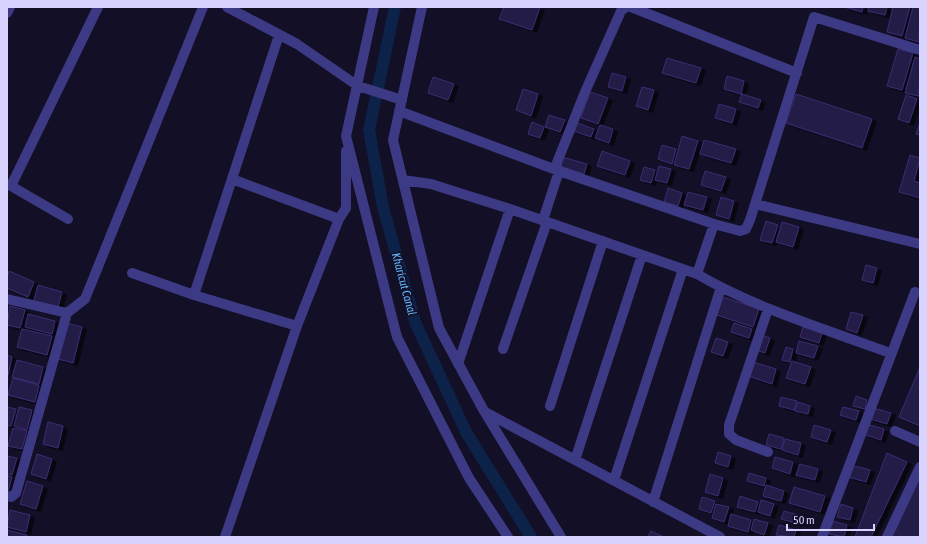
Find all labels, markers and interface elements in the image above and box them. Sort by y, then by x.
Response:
water label: Kharicut Canal [389,251,419,317]
scale bar [787,506,874,532]
text: 50 m [793,513,815,527]

